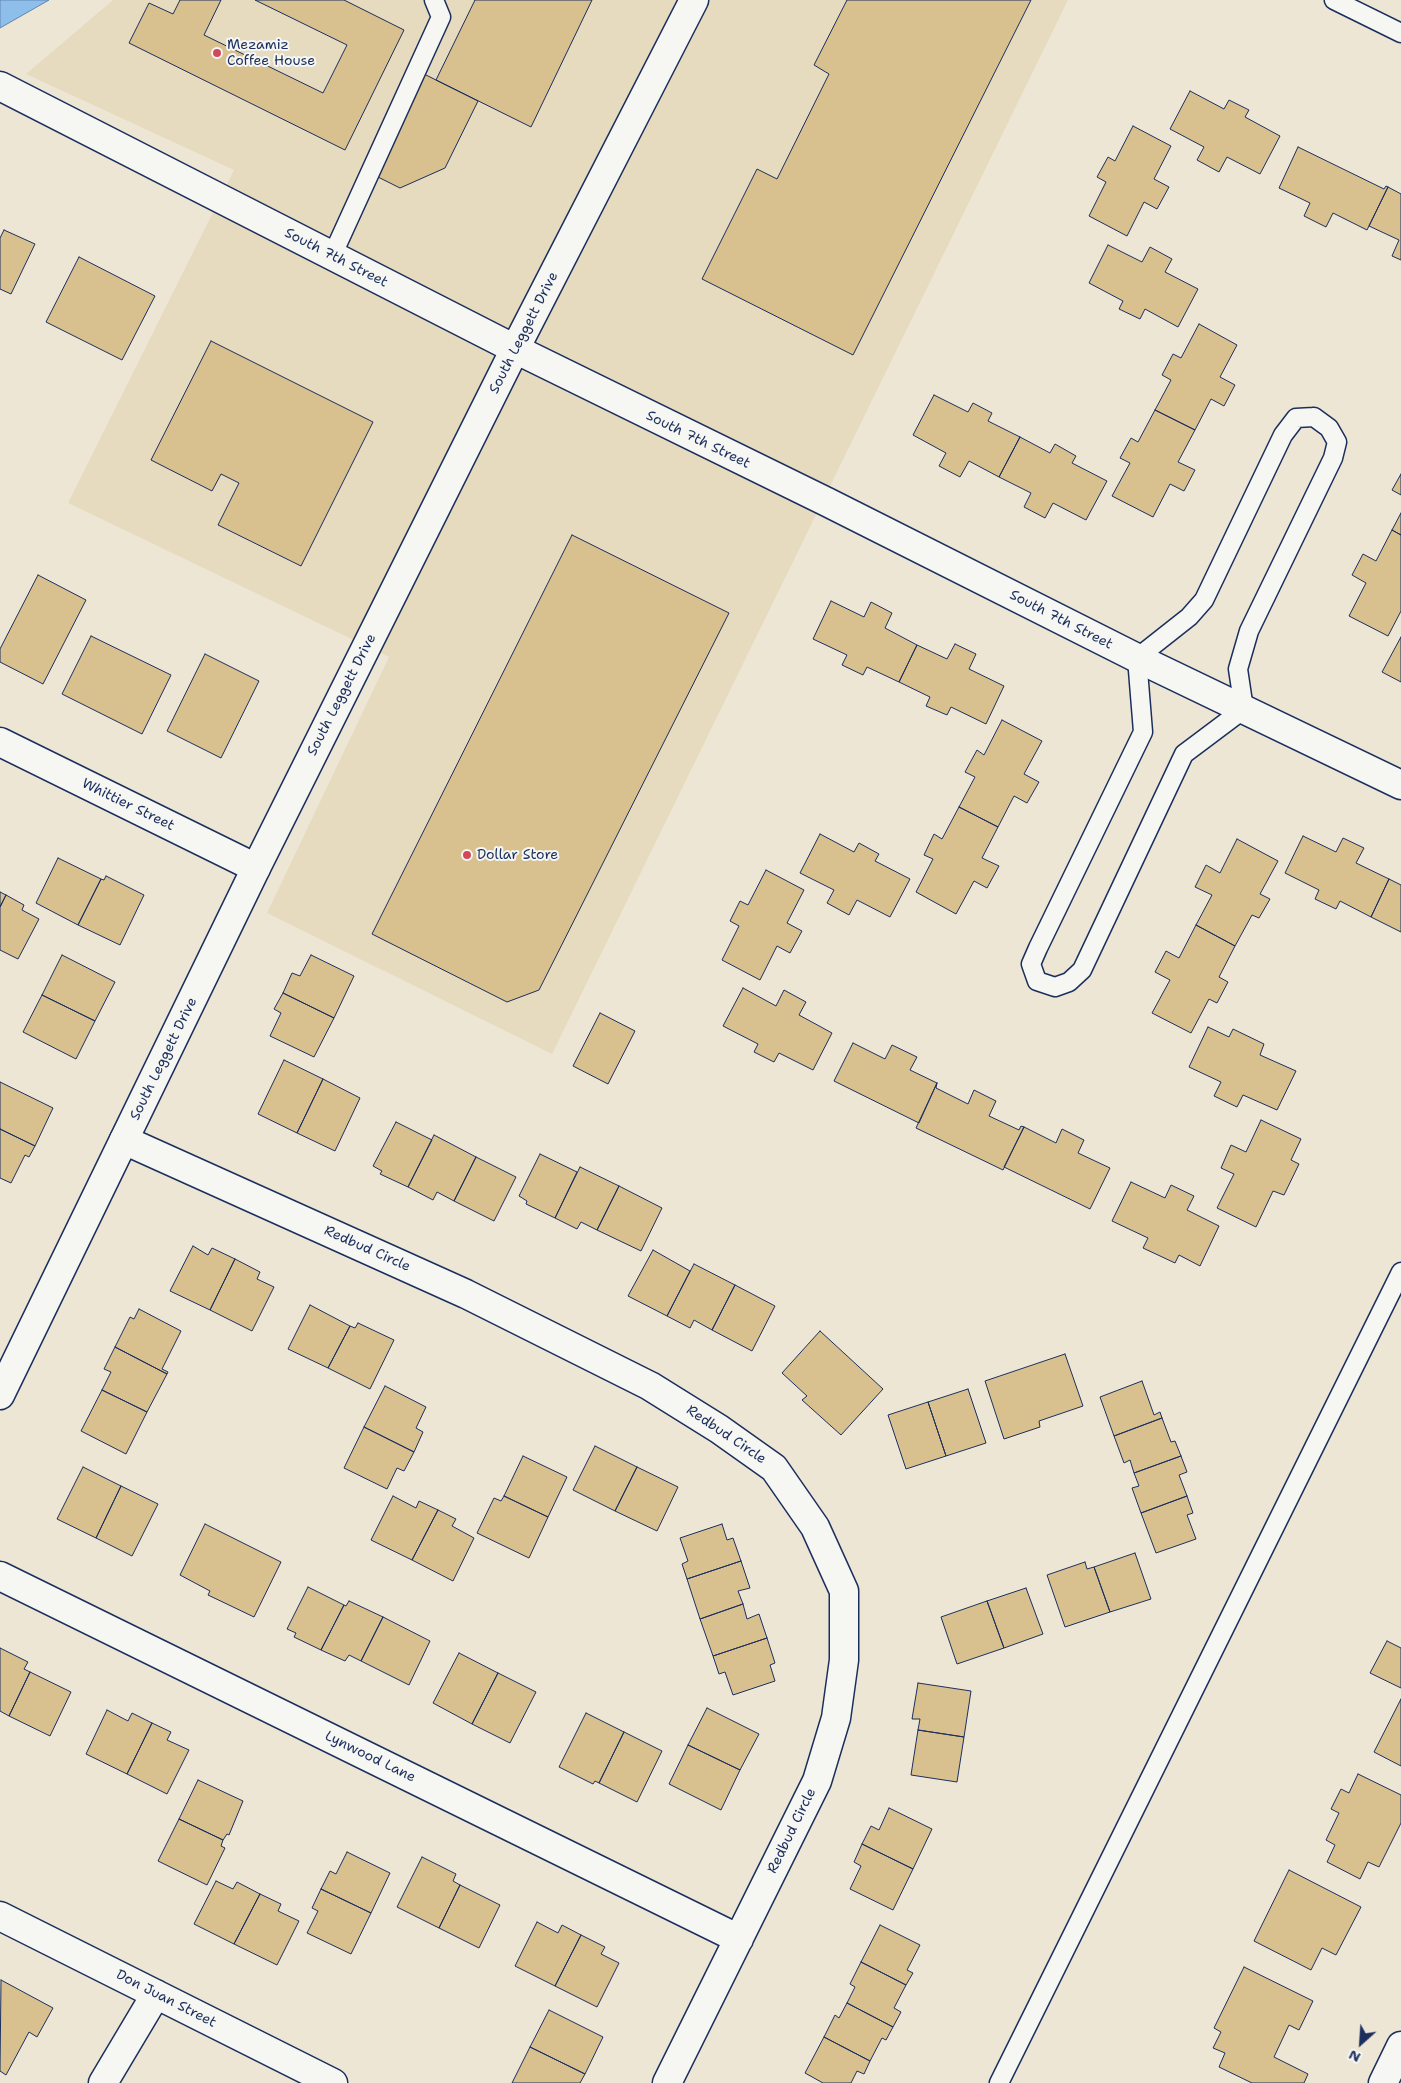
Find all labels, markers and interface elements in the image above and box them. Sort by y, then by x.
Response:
place label: Mezamiz Coffee House [227,37,315,70]
marker: Mezamiz Coffee House [211,47,223,59]
street label: South 7th Street [282,225,390,291]
street label: South Leggett Drive [486,269,562,397]
street label: South 7th Street [643,408,753,472]
street label: South 7th Street [1007,587,1115,653]
street label: South Leggett Drive [304,631,380,759]
street label: Whittier Street [79,775,177,835]
place label: Dollar Store [477,847,558,863]
marker: Dollar Store [461,849,473,861]
street label: South Leggett Drive [127,995,201,1123]
street label: Redbud Circle [321,1222,413,1276]
street label: Redbud Circle [683,1402,769,1468]
street label: Lynwood Lane [322,1728,418,1786]
street label: Redbud Circle [764,1786,820,1876]
street label: Don Juan Street [113,1966,219,2032]
north arrow [1336,2018,1386,2068]
text: N [1345,2046,1363,2067]

